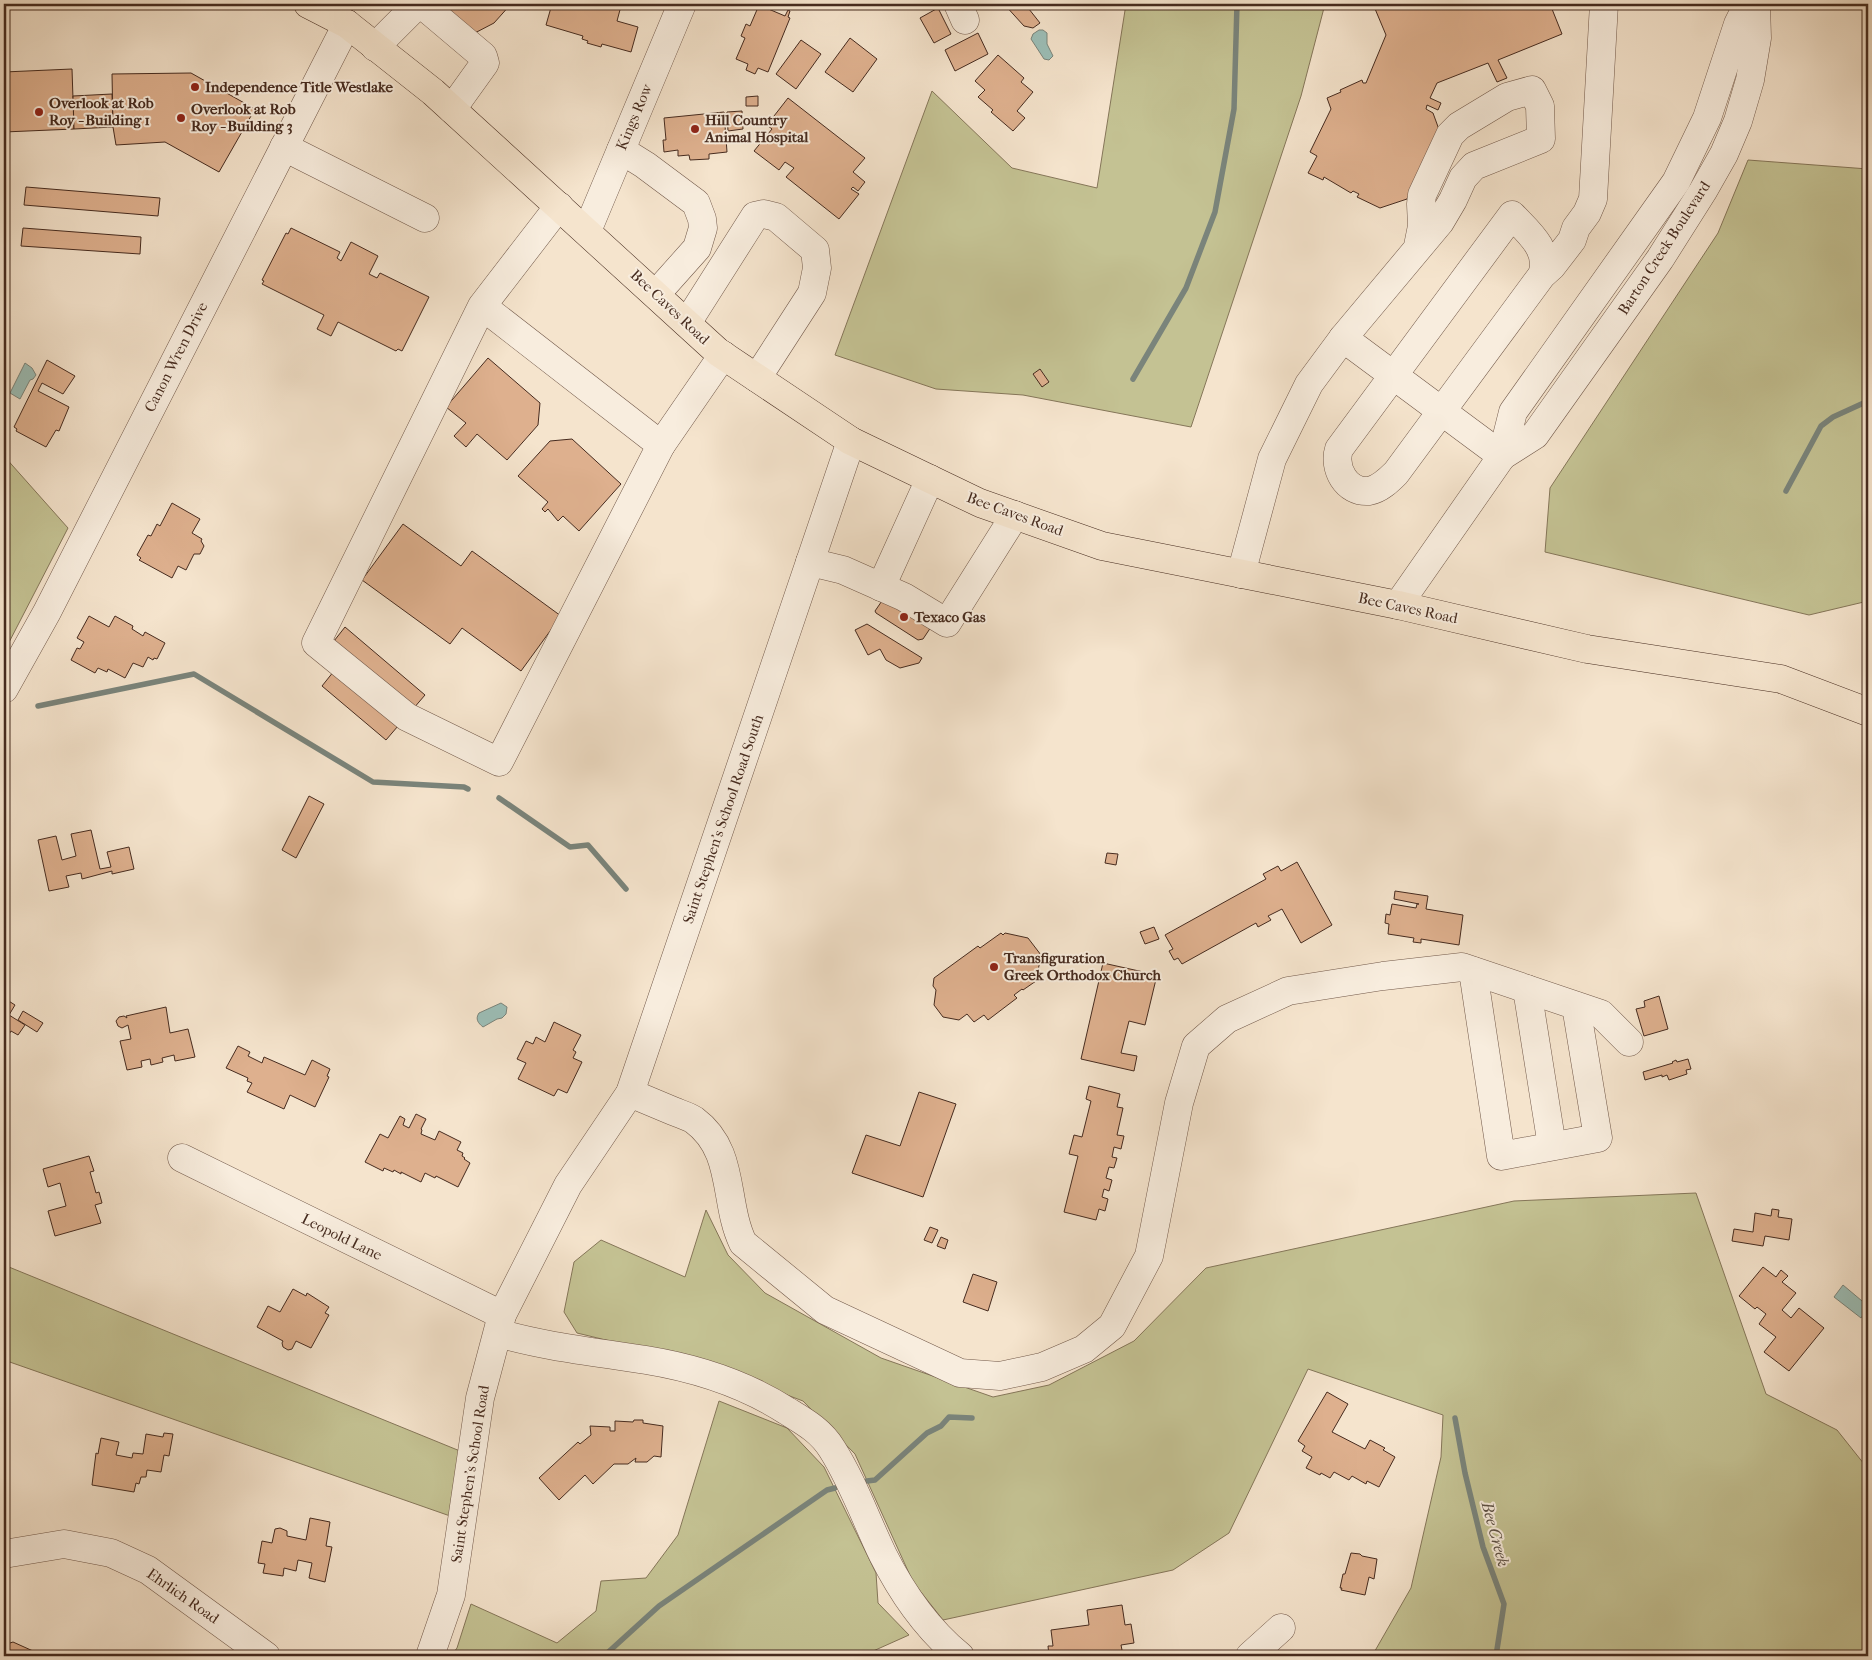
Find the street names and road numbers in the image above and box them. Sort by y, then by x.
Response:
street label: Kings Row [612,81,656,153]
street label: Barton Creek Boulevard [1614,177,1714,318]
street label: Bee Caves Road [627,266,714,349]
street label: Canon Wren Drive [140,298,212,415]
street label: Bee Caves Road [964,488,1066,540]
street label: Bee Caves Road [1357,589,1460,628]
street label: Saint Stephen's School Road South [679,711,768,926]
street label: Leopold Lane [299,1210,386,1264]
street label: Saint Stephen's School Road [447,1383,493,1564]
street label: Ehrlich Road [143,1565,223,1628]

